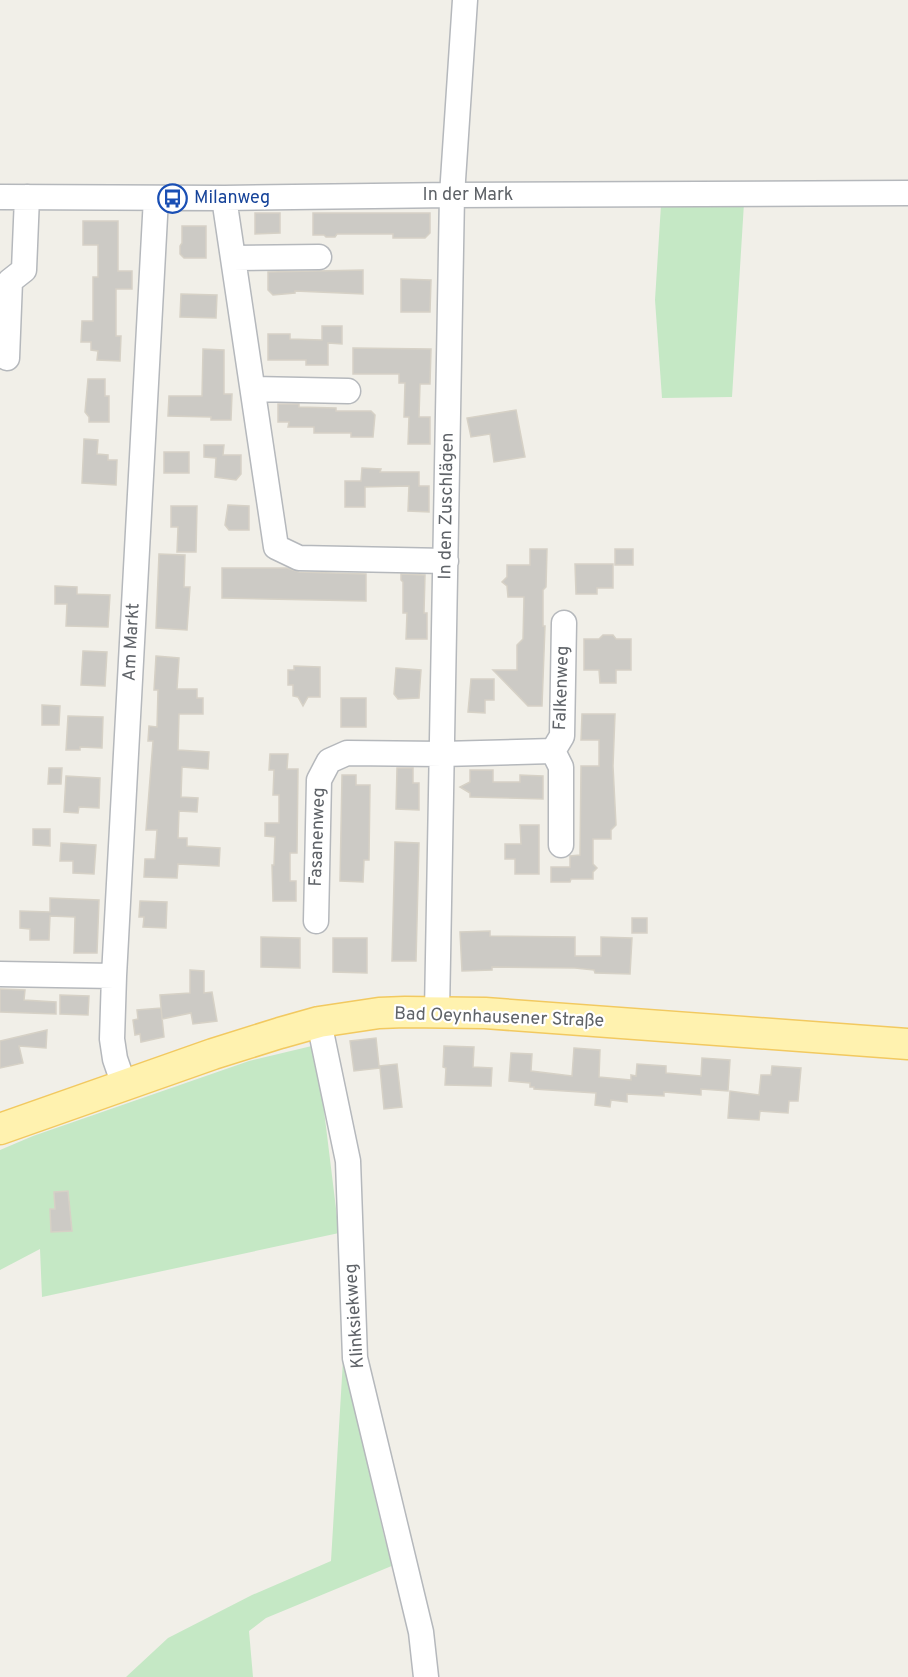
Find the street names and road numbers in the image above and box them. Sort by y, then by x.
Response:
street label: In der Mark [423,184,513,207]
street label: In den Zuschlägen [434,432,460,580]
street label: Am Markt [118,602,146,682]
street label: Falkenweg [549,645,575,731]
street label: Fasanenweg [305,787,331,887]
street label: Bad Oeynhausener Straße [394,1003,604,1033]
street label: Klinksiekweg [340,1263,370,1369]

